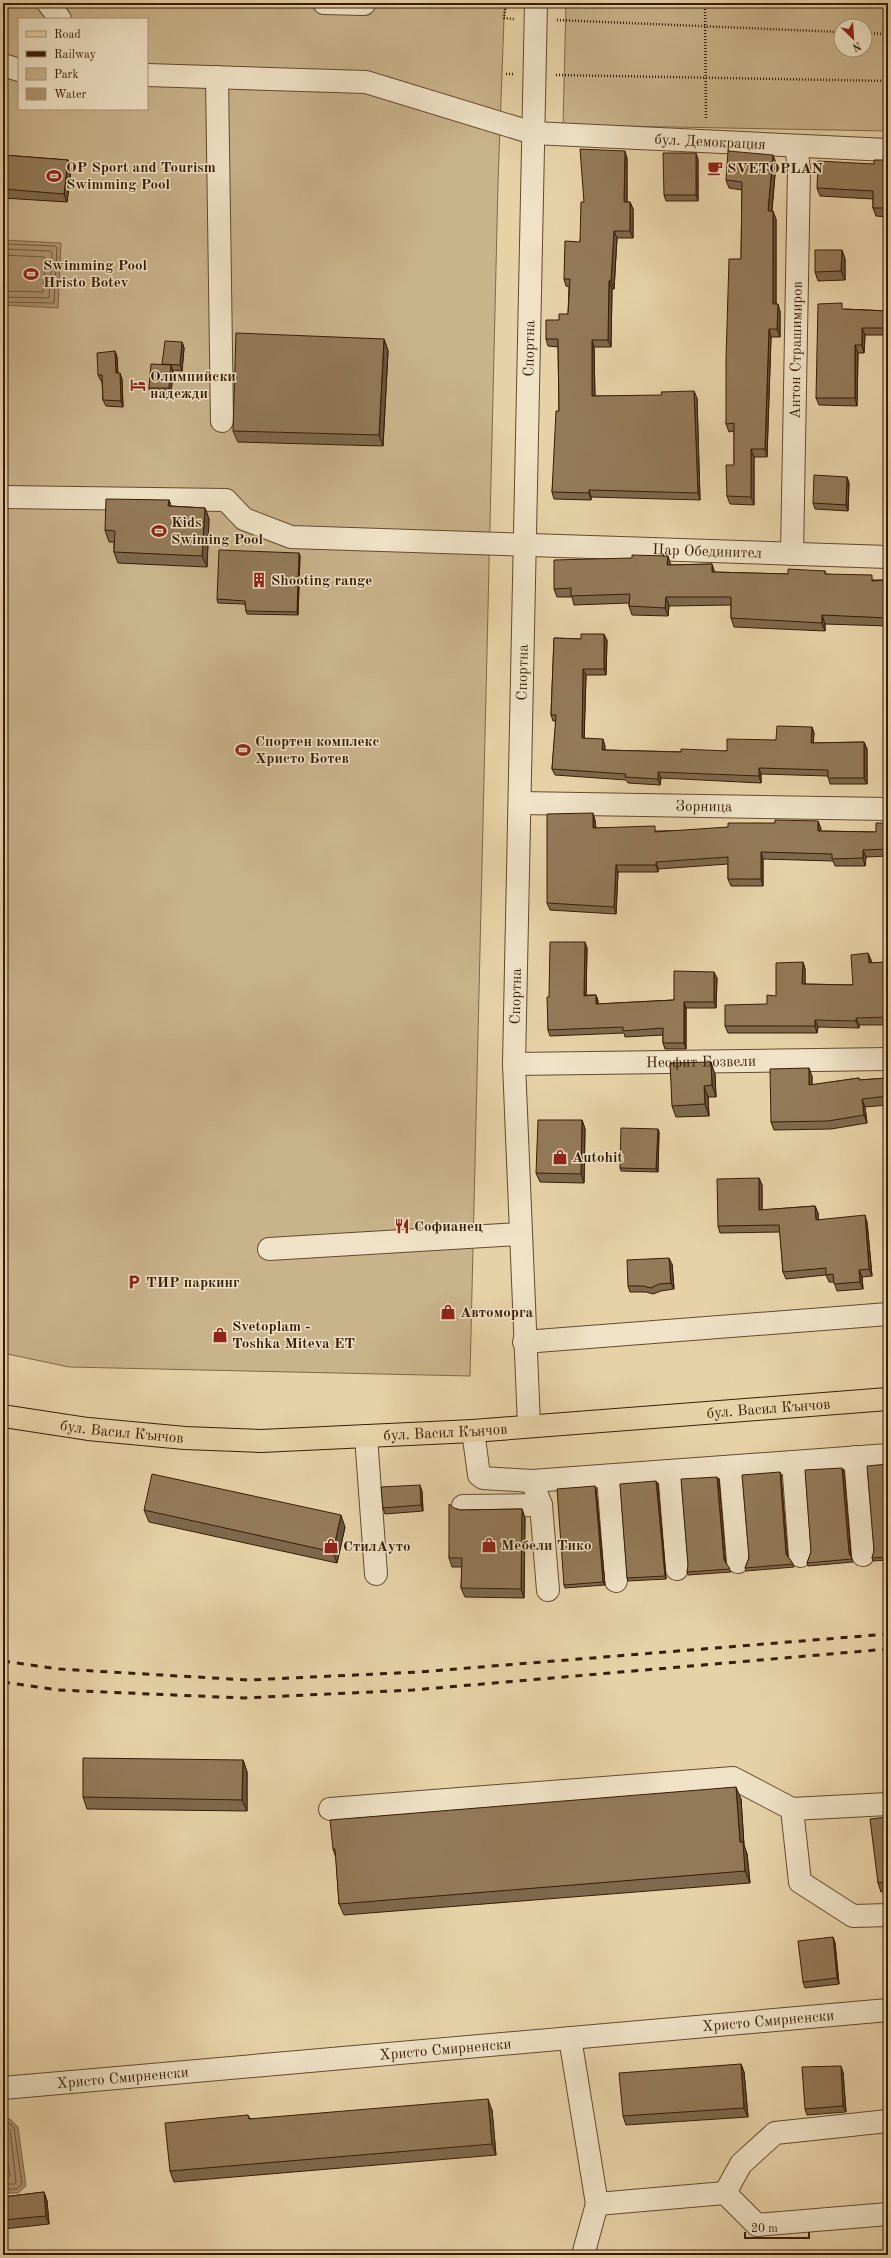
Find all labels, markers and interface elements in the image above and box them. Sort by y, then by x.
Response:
legend [18,18,148,110]
north arrow [833,18,873,58]
text: Road [54,29,81,41]
text: N [850,39,863,53]
text: Railway [54,49,97,61]
text: Park [54,69,79,81]
text: Water [54,89,87,101]
street label: бул. Демокрация [654,133,766,153]
cafe icon: SVETOPLAN [706,159,724,177]
place label: OP Sport and Tourism Swimming Pool [66,161,216,193]
place label: SVETOPLAN [727,162,824,177]
sports icon: OP Sport and Tourism Swimming Pool [45,167,63,185]
place label: Swimming Pool Hristo Botev [43,259,148,291]
sports icon: Swimming Pool Hristo Botev [22,265,40,283]
street label: Антон Страшимиров [788,281,806,419]
street label: Спортна [522,320,538,377]
place label: Олимпийски надежди [150,370,236,402]
hotel icon: Олимпийски надежди [129,376,147,394]
place label: Kids Swiming Pool [171,516,264,548]
sports icon: Kids Swiming Pool [150,522,168,540]
street label: Цар Обединител [652,543,762,562]
building icon: Shooting range [250,571,268,589]
place label: Shooting range [271,574,372,589]
street label: Спортна [516,644,532,701]
place label: Спортен комплекс Христо Ботев [255,735,380,767]
sports icon: Спортен комплекс Христо Ботев [234,741,252,759]
street label: Зорница [676,800,733,815]
street label: Спортна [509,967,525,1025]
street label: Неофит Бозвели [646,1055,756,1071]
shop icon: Autohit [551,1148,569,1166]
place label: Autohit [572,1151,623,1166]
restaurant icon: Софианец [393,1217,411,1235]
place label: Софианец [414,1220,483,1235]
parking icon: ТИР паркинг [125,1273,143,1291]
place label: ТИР паркинг [146,1276,240,1291]
shop icon: Автоморга [439,1303,457,1321]
place label: Автоморга [460,1306,534,1321]
place label: Svetoplam - Toshka Miteva ET [232,1320,355,1352]
shop icon: Svetoplam - Toshka Miteva ET [211,1326,229,1344]
street label: бул. Васил Кънчов [706,1397,831,1422]
street label: бул. Васил Кънчов [59,1419,184,1447]
street label: бул. Васил Кънчов [383,1422,508,1444]
shop icon: Мебели Тико [480,1536,498,1554]
shop icon: СтилАуто [322,1537,340,1555]
place label: Мебели Тико [501,1539,592,1554]
place label: СтилАуто [343,1540,411,1555]
street label: Христо Смирненски [702,2009,835,2035]
street label: Христо Смирненски [379,2037,512,2064]
street label: Христо Смирненски [56,2066,189,2092]
scale bar [745,2214,809,2240]
text: 20 m [751,2223,778,2235]

